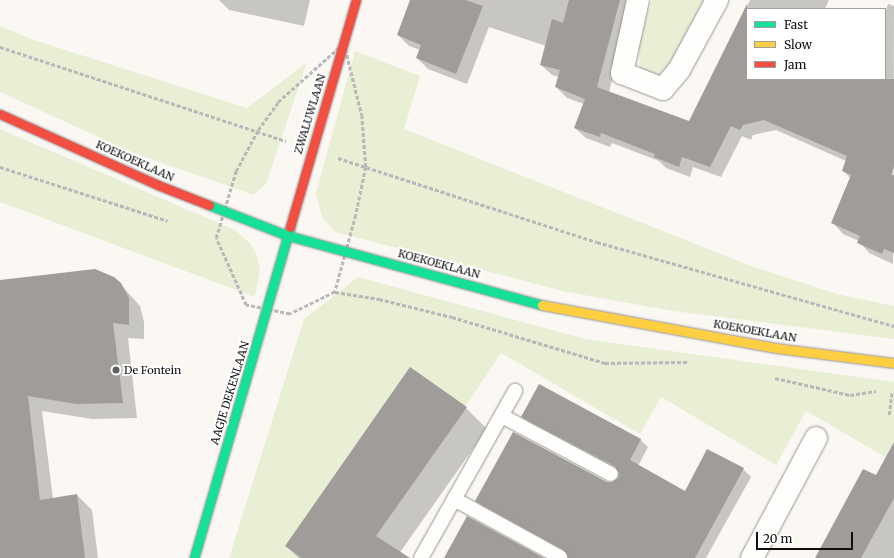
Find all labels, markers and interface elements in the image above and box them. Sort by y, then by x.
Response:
legend [746,8,886,80]
text: Fast [784,17,808,32]
text: Slow [784,37,812,52]
text: Jam [784,57,806,72]
street label: ZWALUWLAAN [292,72,328,156]
street label: KOEKOEKLAAN [94,138,176,184]
street label: KOEKOEKLAAN [397,247,481,281]
street label: KOEKOEKLAAN [712,317,798,345]
street label: AAGJE DEKENLAAN [208,340,252,446]
place label: De Fontein [124,363,181,377]
marker: De Fontein [111,365,121,375]
scale bar [758,524,855,550]
text: 20 m [763,531,792,546]

